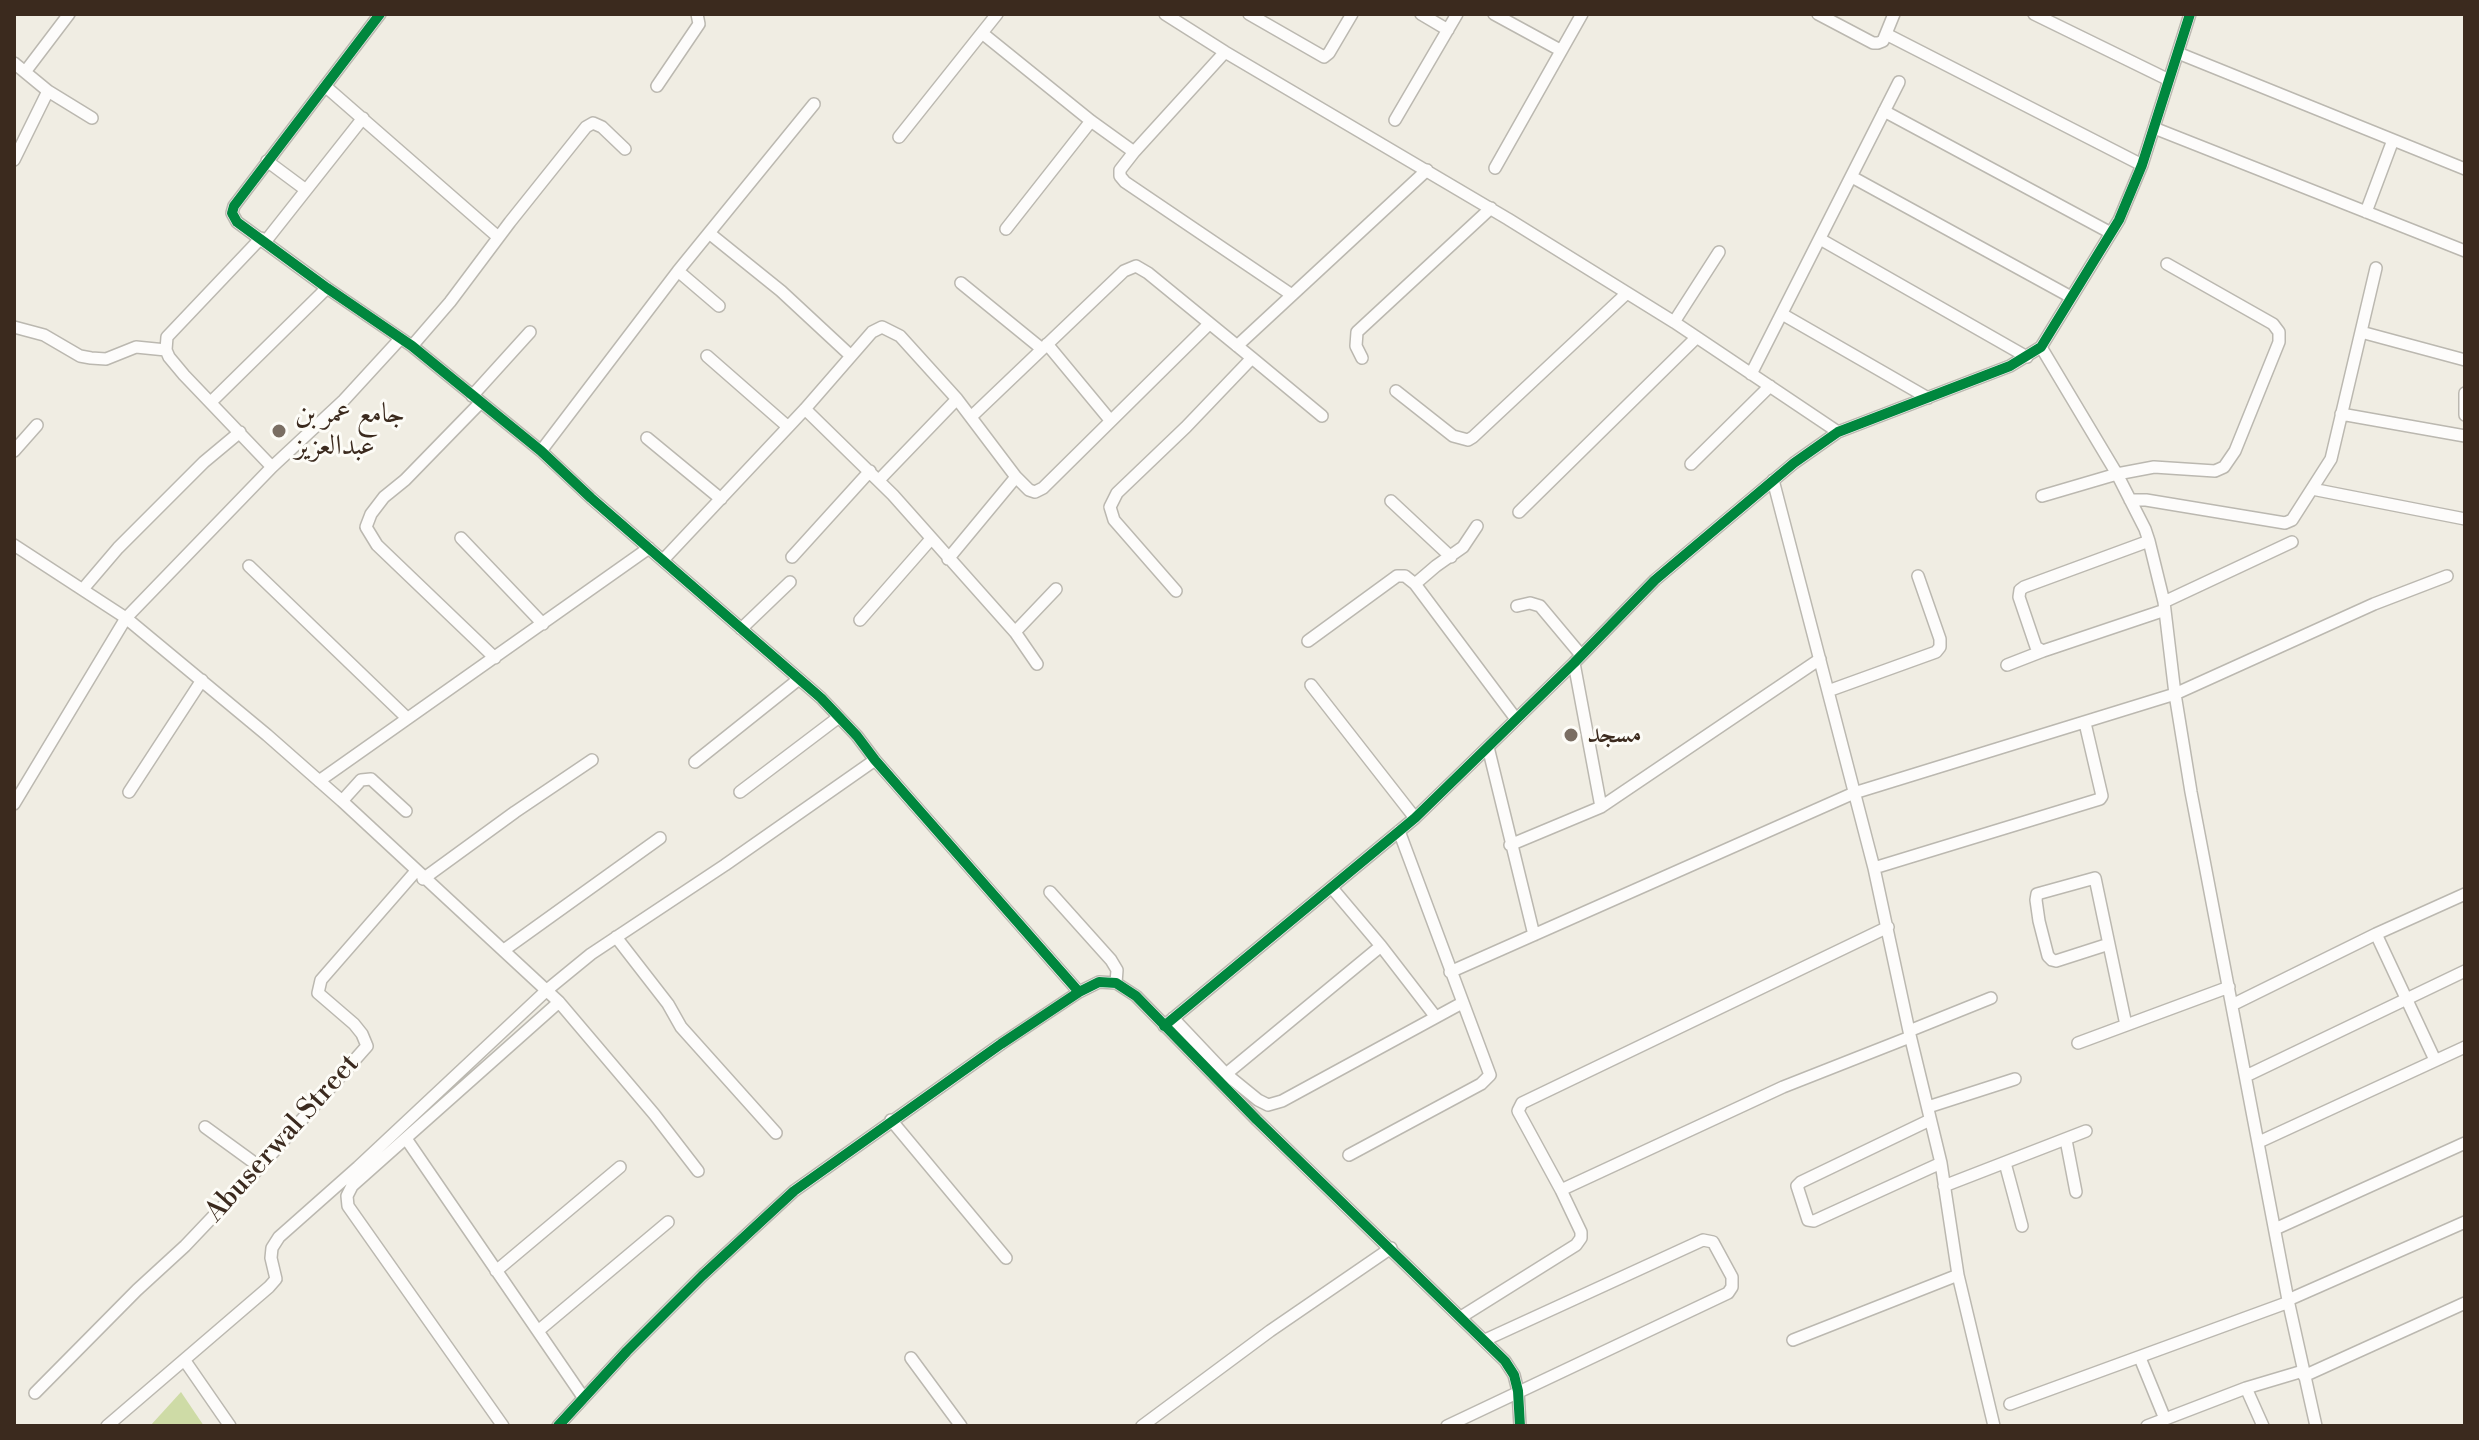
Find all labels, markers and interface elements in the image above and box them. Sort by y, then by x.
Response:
place label: جامع عمر بن عبدالعزيز [295,398,405,464]
marker: جامع عمر بن عبدالعزيز [270,422,288,440]
place label: مسجد [1587,718,1642,752]
marker: مسجد [1562,726,1580,744]
street label: Abuserwal Street [199,1048,367,1230]

